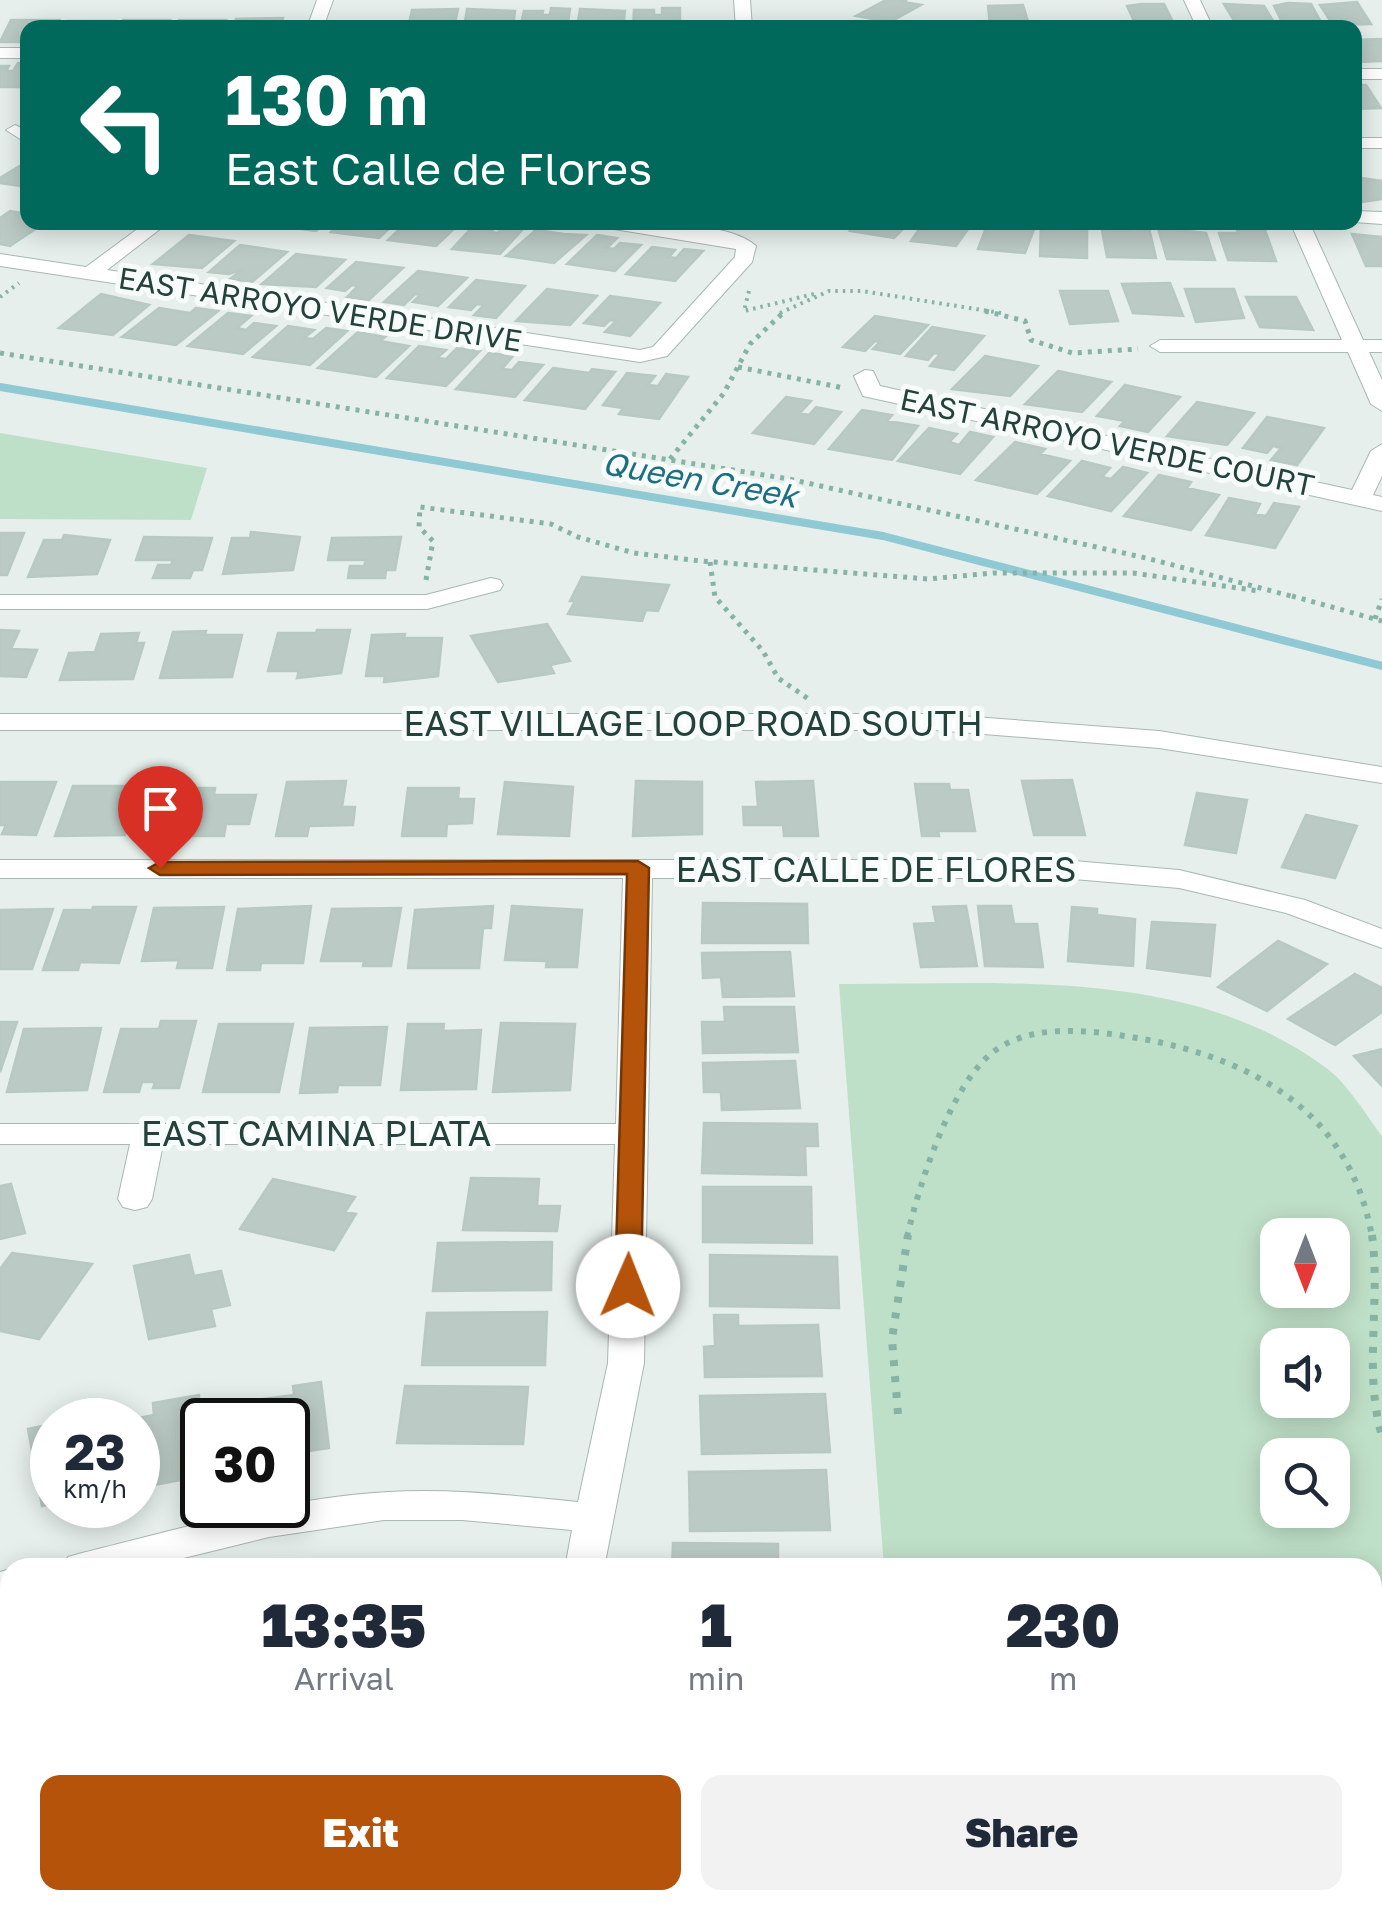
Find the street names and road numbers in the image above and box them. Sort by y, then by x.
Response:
street label: EAST ARROYO VERDE DRIVE [116,259,525,359]
street label: EAST ARROYO VERDE COURT [897,381,1317,504]
street label: EAST VILLAGE LOOP ROAD SOUTH [403,702,983,744]
street label: EAST CALLE DE FLORES [676,848,1076,890]
street label: EAST CAMINA PLATA [141,1112,491,1154]

